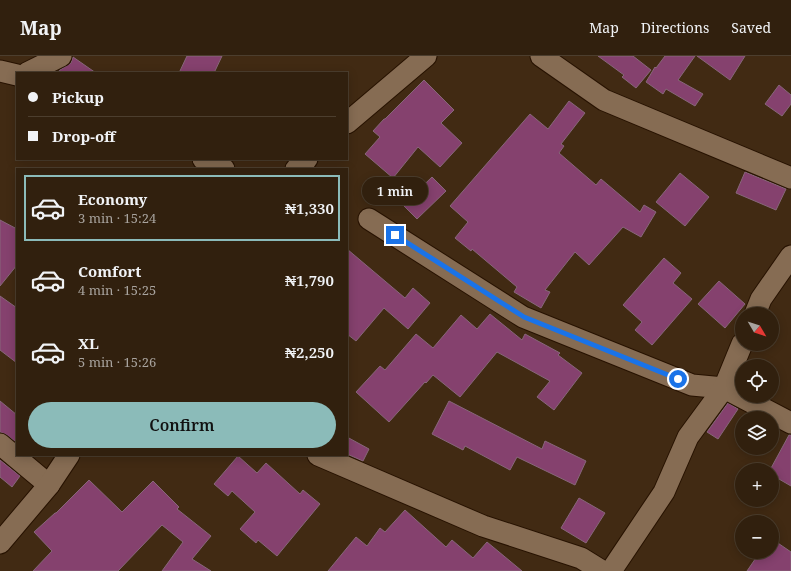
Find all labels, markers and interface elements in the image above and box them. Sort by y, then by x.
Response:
text: Map [20,15,62,41]
text: Map [589,18,619,37]
text: Directions [641,18,709,37]
text: Saved [731,18,771,37]
text: Pickup [52,87,104,107]
text: Drop-off [52,126,116,146]
callout: 1 min [362,177,428,205]
text: 1 min [377,182,413,200]
text: Economy [78,189,147,209]
icon: car [30,190,66,226]
text: ₦1,330 [285,198,334,218]
text: 3 min · 15:24 [78,209,156,227]
route end [386,226,404,244]
text: Comfort [78,261,141,281]
icon: car [30,262,66,298]
text: ₦1,790 [285,270,334,290]
text: 4 min · 15:25 [78,281,156,299]
north arrow [735,307,779,351]
map controls [735,307,779,559]
text: XL [78,333,99,353]
icon: car [30,334,66,370]
text: ₦2,250 [285,342,334,362]
text: 5 min · 15:26 [78,353,156,371]
button: locate [735,359,779,403]
route start [669,370,687,388]
button: Confirm [28,402,336,448]
button: layers [735,411,779,455]
button: + [735,463,779,507]
button: − [735,515,779,559]

